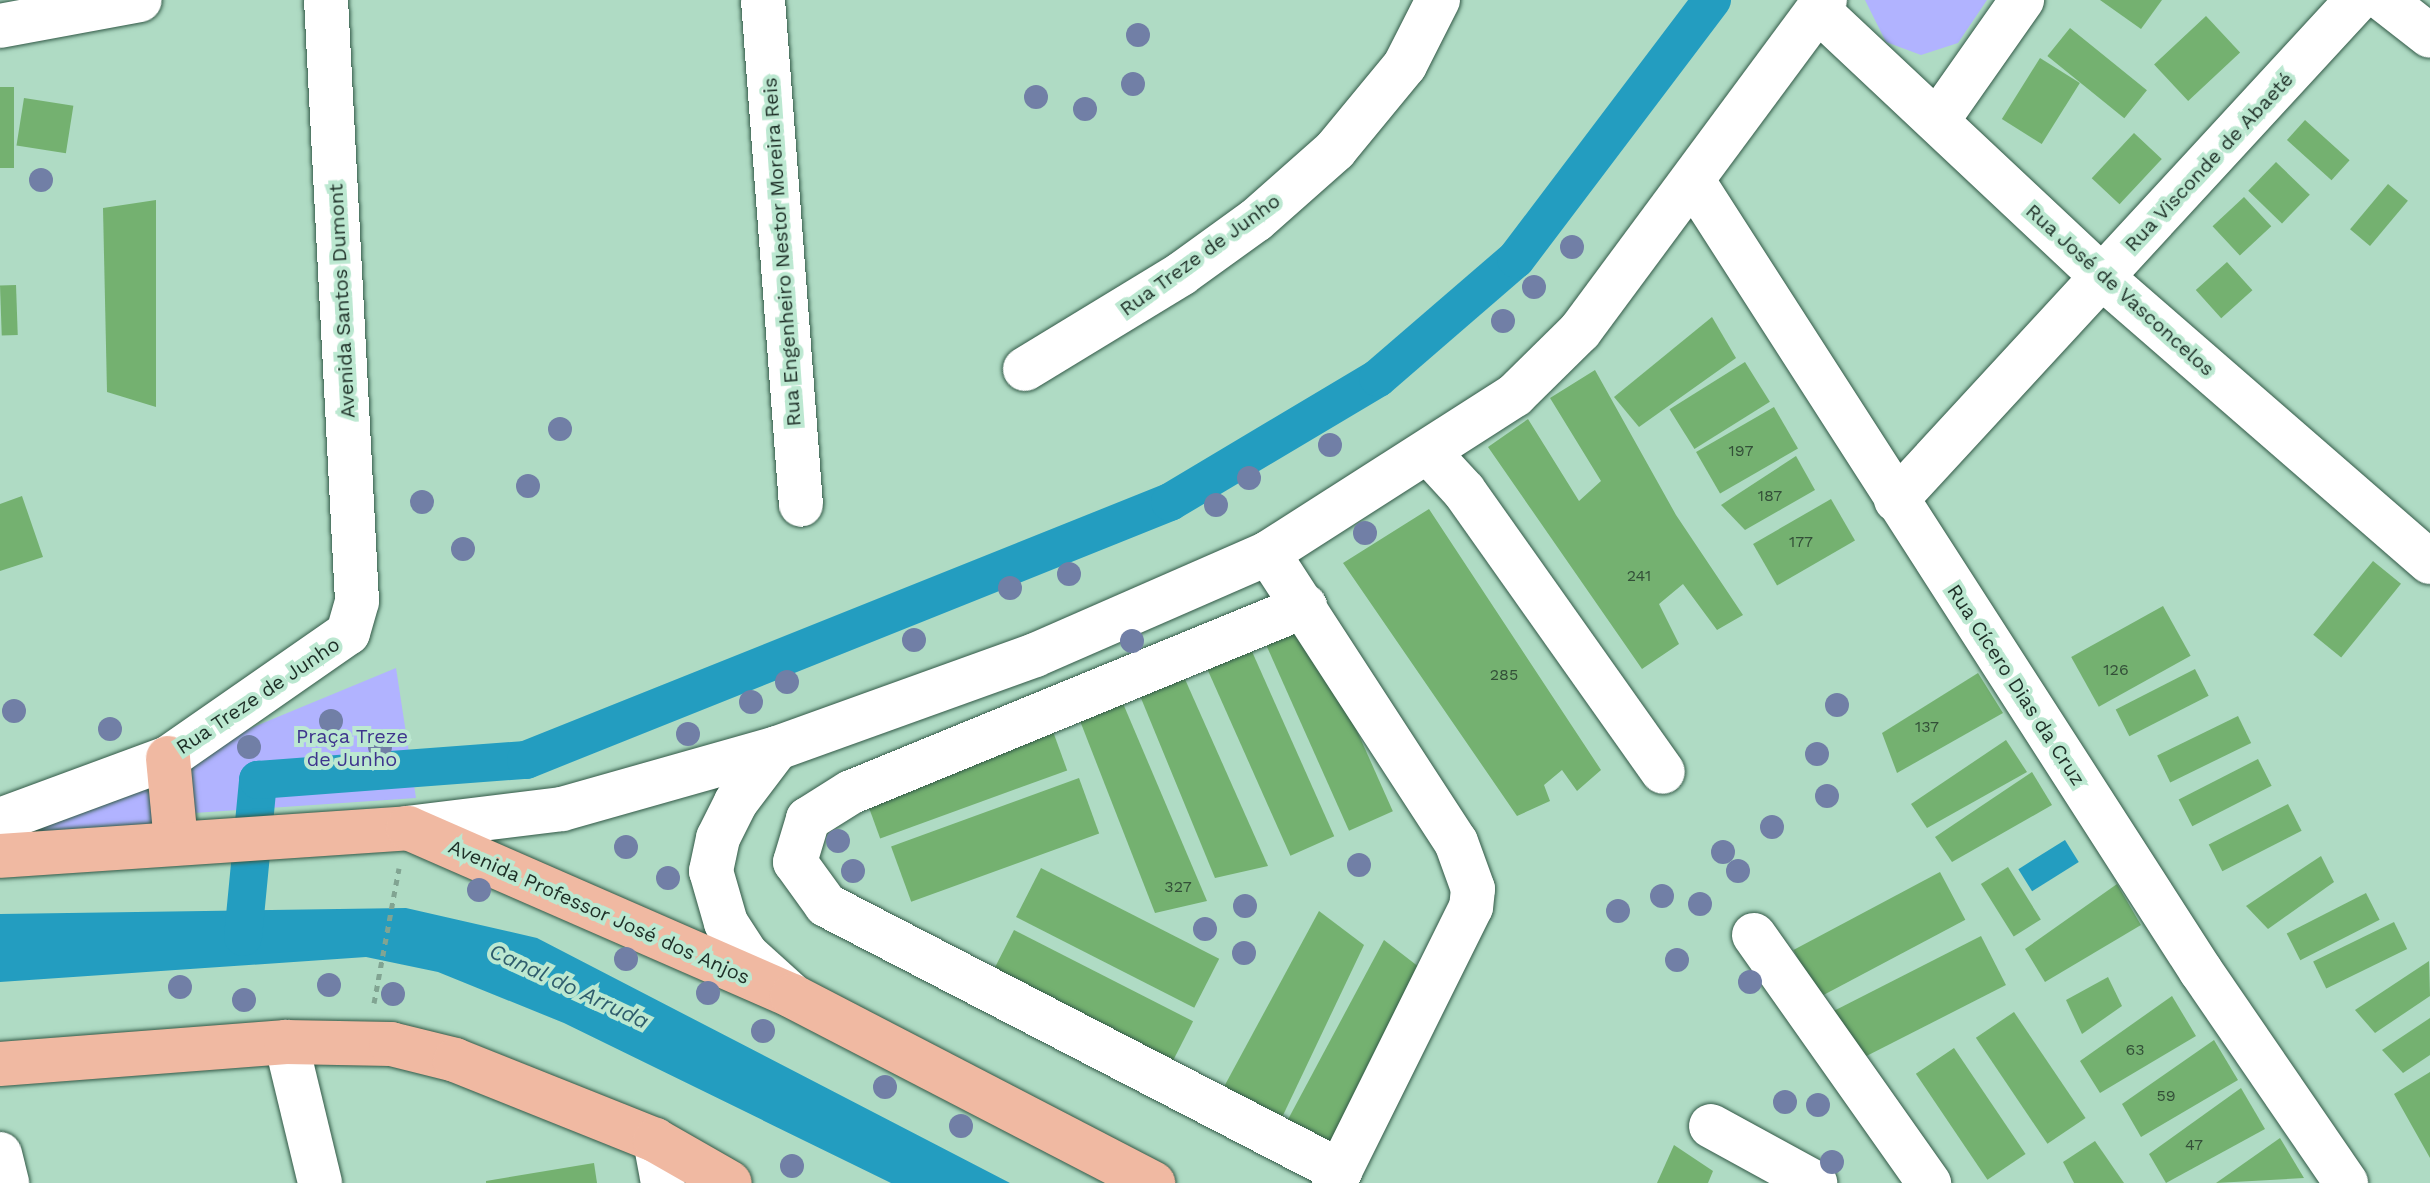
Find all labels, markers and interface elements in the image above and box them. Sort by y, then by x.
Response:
street label: Rua Visconde de Abaeté [2119,67,2299,257]
street label: Rua Engenheiro Nestor Moreira Reis [758,76,806,428]
street label: Avenida Santos Dumont [324,183,360,419]
street label: Rua Treze de Junho [1115,188,1285,322]
street label: Rua José de Vasconcelos [2020,198,2220,382]
house number: 197 [1729,441,1753,461]
house number: 187 [1758,486,1782,506]
house number: 177 [1789,532,1813,552]
house number: 241 [1627,566,1651,586]
street label: Rua Cícero Dias da Cruz [1942,580,2090,790]
street label: Rua Treze de Junho [171,632,345,760]
house number: 126 [2103,660,2129,680]
house number: 285 [1490,665,1518,685]
house number: 137 [1915,717,1939,737]
park label: Praça Treze de Junho [296,724,408,771]
street label: Avenida Professor José dos Anjos [444,834,754,990]
house number: 327 [1164,877,1192,897]
water label: Canal do Arruda [484,937,654,1035]
house number: 63 [2125,1040,2145,1060]
house number: 59 [2156,1086,2176,1106]
house number: 47 [2185,1135,2203,1155]

